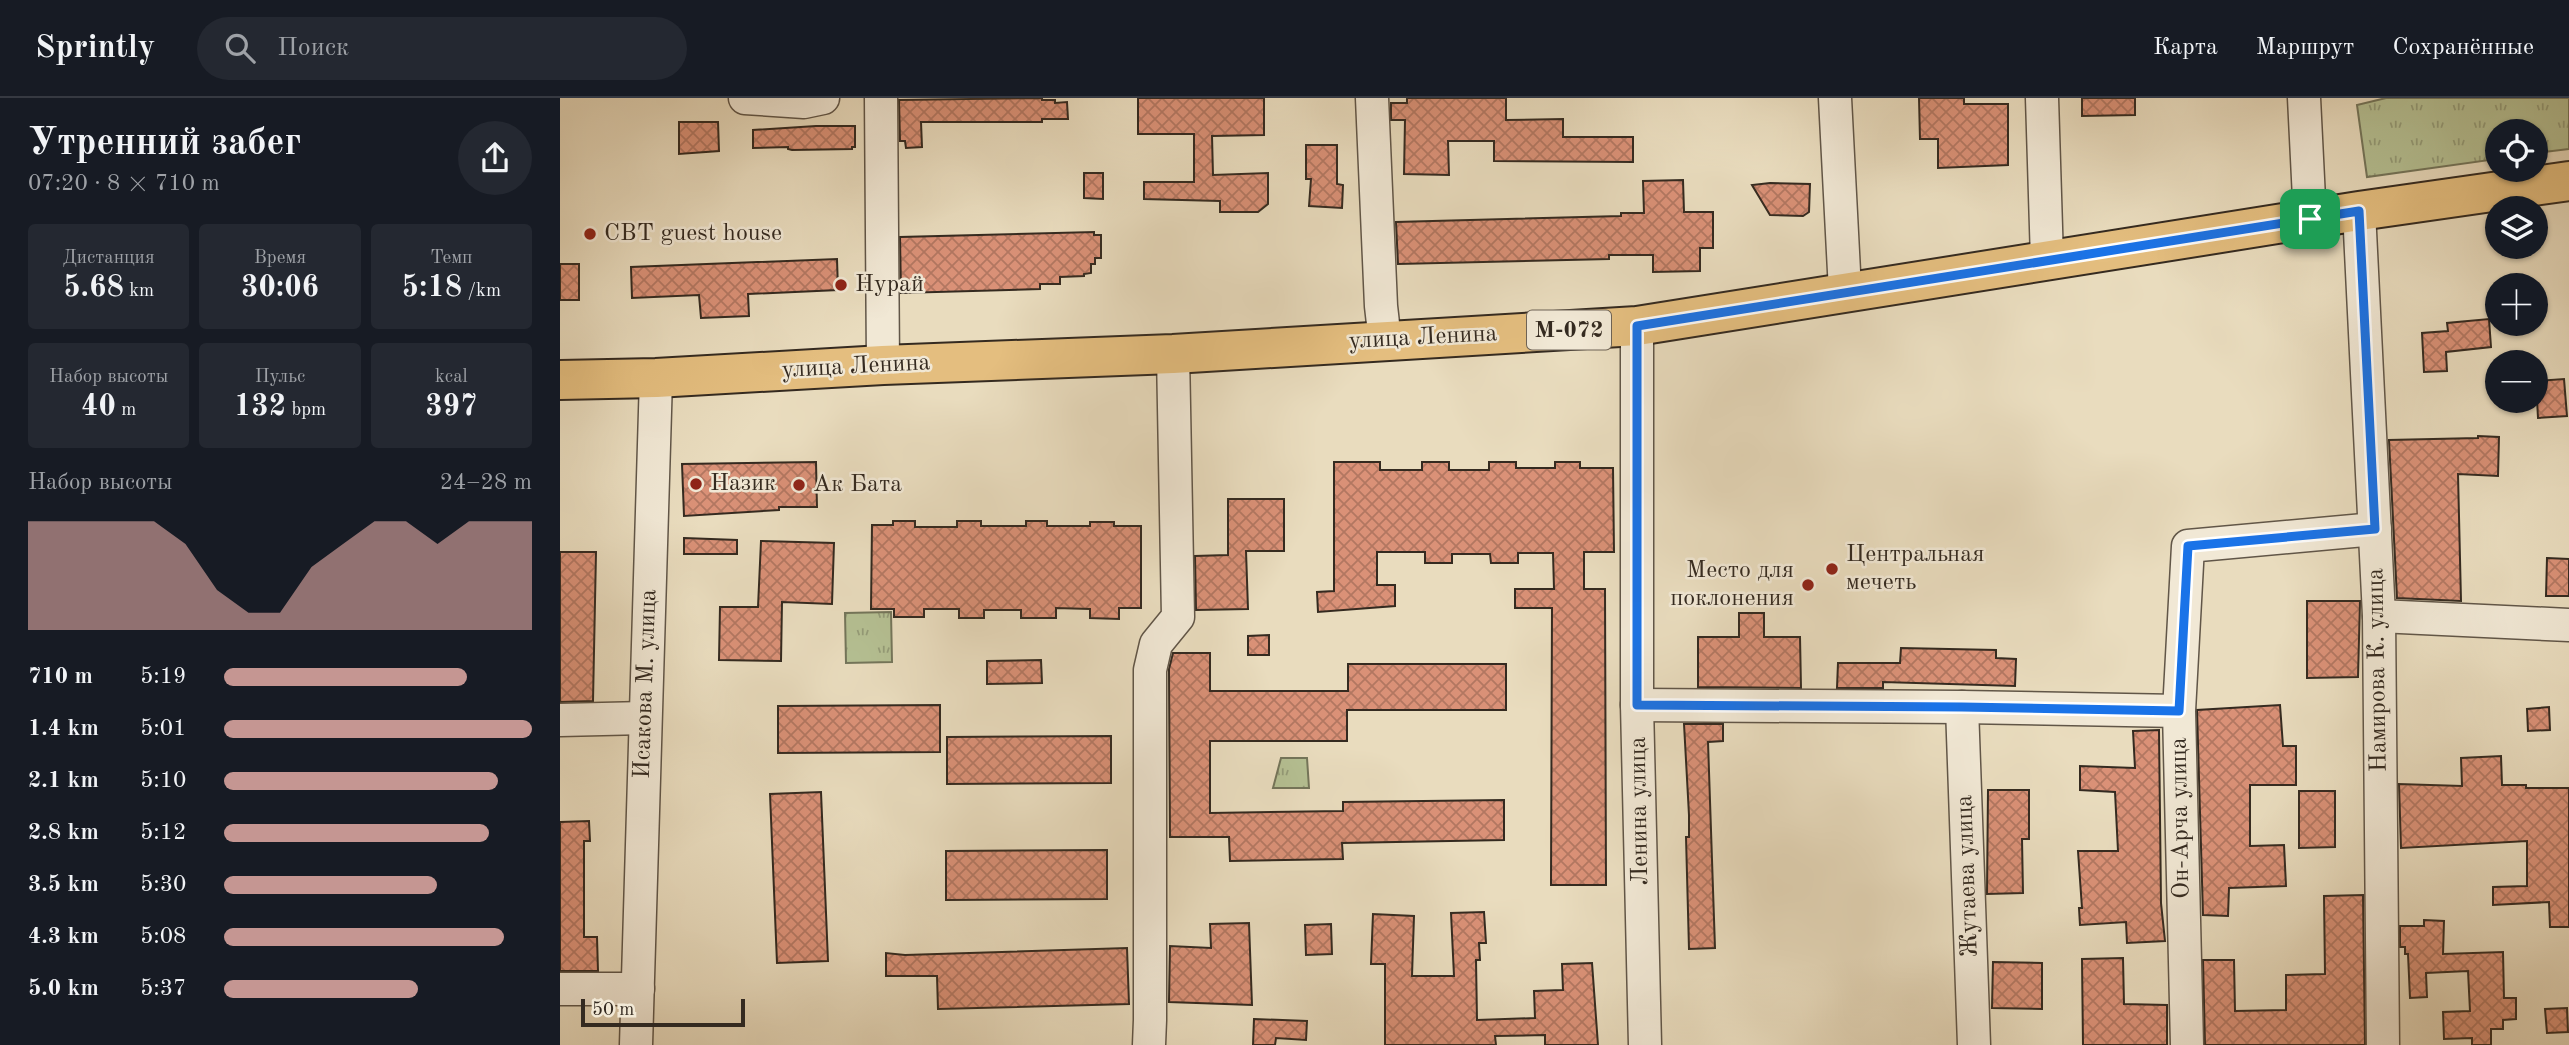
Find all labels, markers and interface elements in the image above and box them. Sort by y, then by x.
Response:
search box [197,17,687,80]
icon: search [221,29,259,67]
text: Sprintly [35,32,155,65]
text: Поиск [277,35,349,61]
text: Карта [2153,36,2218,60]
text: Маршрут [2256,36,2354,60]
text: Сохранённые [2392,36,2534,60]
map controls [2485,119,2548,413]
button: locate [2485,119,2548,182]
button: share [458,121,532,195]
text: Утренний забег [28,125,301,163]
text: 07:20 · 8 × 710 m [28,172,220,195]
pin [2280,189,2340,249]
button: layers [2485,196,2548,259]
icon: arrive [2291,200,2329,238]
place label: CBT guest house [604,222,782,246]
marker: CBT guest house [582,226,598,242]
text: Дистанция [63,249,155,268]
text: Время [254,249,306,268]
text: Темп [430,249,473,268]
text: 5.68 [63,273,124,303]
text: 30:06 [241,273,319,303]
text: 5:18 [402,273,462,303]
place label: Нурай [855,273,924,297]
button: + [2485,273,2548,336]
marker: Нурай [833,277,849,293]
text: km [124,282,154,301]
text: /km [462,282,501,301]
road number: М-072 [1527,311,1611,350]
street label: улица Ленина [1348,322,1498,354]
button: − [2485,350,2548,413]
street label: улица Ленина [781,351,931,383]
text: Набор высоты [49,368,168,387]
text: Пульс [255,368,305,387]
text: kcal [435,368,468,387]
text: 40 [81,392,116,422]
text: 132 [234,392,286,422]
text: 397 [425,392,477,422]
text: m [116,401,136,420]
text: bpm [286,401,326,420]
text: Набор высоты [28,471,172,494]
text: 24–28 m [440,471,532,494]
place label: Назик [710,472,776,496]
place label: Ак Бата [813,473,902,497]
marker: Назик [688,476,704,492]
marker: Ак Бата [791,477,807,493]
place label: Центральная мечеть [1846,543,1985,595]
place label: Место для поклонения [1670,559,1794,611]
marker: Центральная мечеть [1824,561,1840,577]
street label: Намирова К. улица [2364,568,2392,772]
marker: Место для поклонения [1800,577,1816,593]
street label: Исакова М. улица [631,589,661,779]
text: 710 m [28,665,93,688]
text: 5:19 [140,665,186,688]
text: 1.4 km [28,717,99,740]
text: 5:01 [140,717,186,740]
street label: Ленина улица [1627,736,1653,886]
street label: Он-Арча улица [2168,737,2194,899]
text: 2.1 km [28,769,99,792]
text: 5:10 [140,769,186,792]
street label: Жутаева улица [1953,794,1983,958]
text: 2.8 km [28,821,99,844]
text: 5:12 [140,821,186,844]
text: 3.5 km [28,873,99,896]
text: 5:30 [140,873,186,896]
text: 4.3 km [28,925,99,948]
text: 5:08 [140,925,186,948]
text: 5.0 km [28,977,99,1000]
text: 5:37 [140,977,186,1000]
scale bar [581,996,746,1028]
text: 50 m [592,1001,634,1020]

